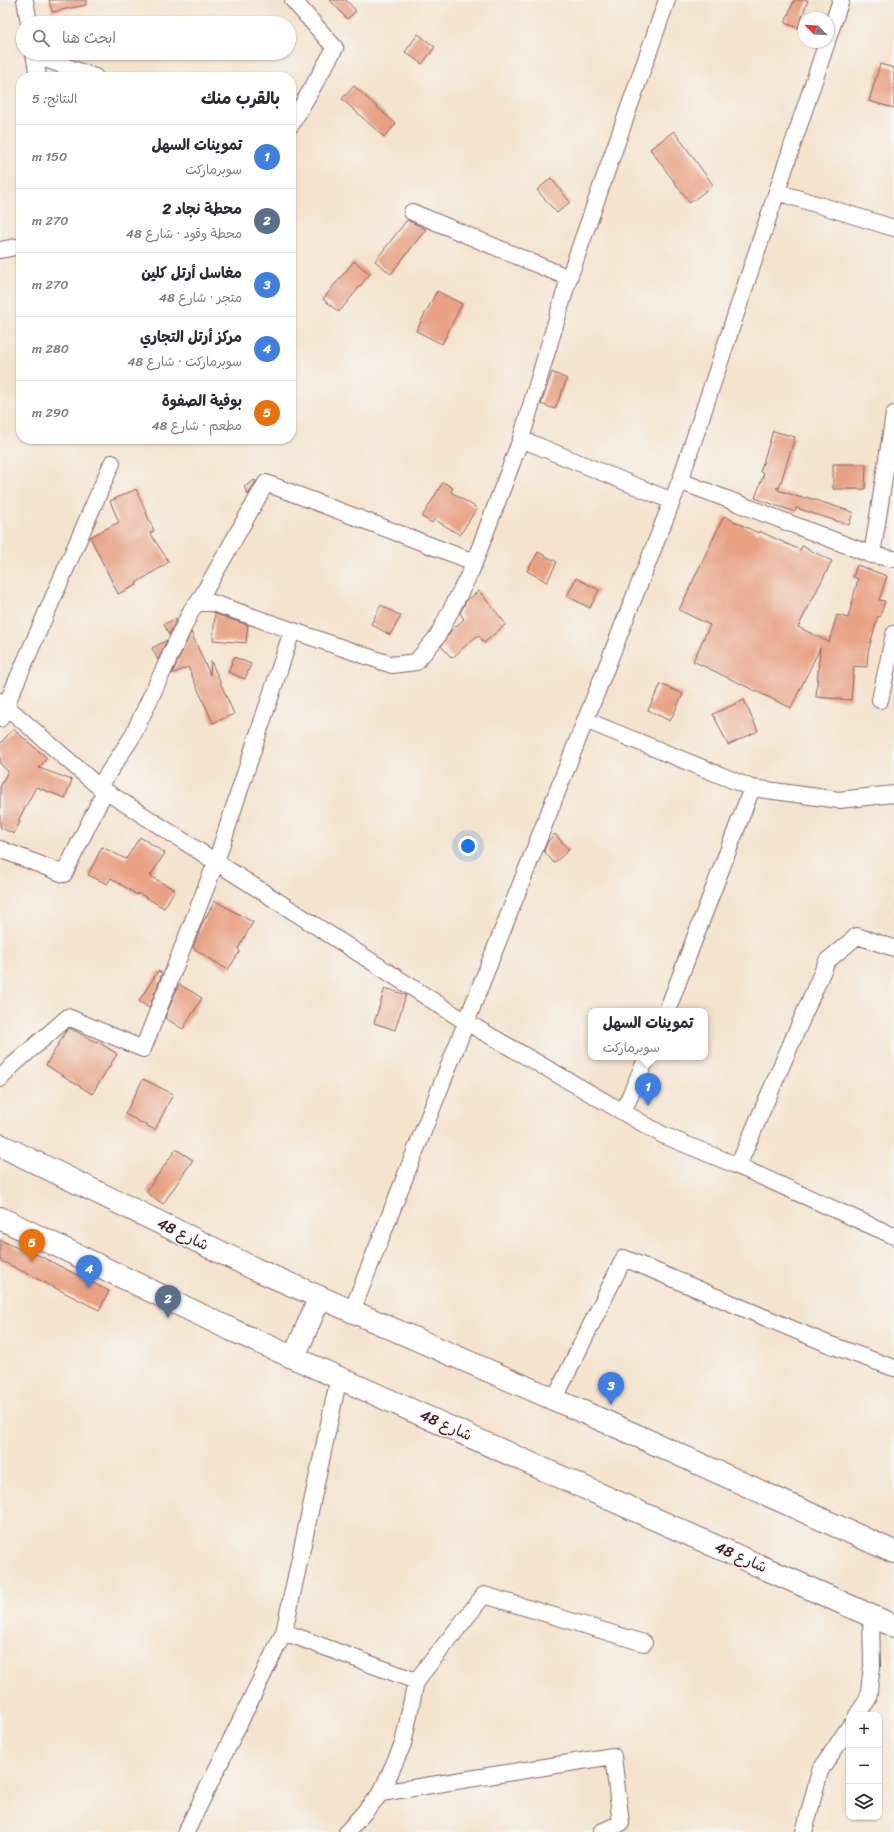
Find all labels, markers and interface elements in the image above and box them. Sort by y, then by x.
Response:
north arrow [798,12,834,48]
search box [16,16,296,60]
text: ابحث هنا [62,25,116,51]
icon: search [30,27,52,49]
text: بالقرب منك [201,83,280,113]
text: النتائج: 5 [32,87,77,110]
text: تموينات السهل [151,132,242,158]
text: 150 m [32,145,67,168]
text: 1 [264,145,270,168]
text: سوبرماركت [185,158,242,181]
text: محطة نجاد 2 [162,196,242,222]
text: 270 m [32,209,69,232]
text: 2 [263,209,271,232]
text: محطة وقود · شارع 48 [126,222,242,245]
text: مغاسل أرتل كلين [141,260,242,286]
text: 270 m [32,273,69,296]
text: 3 [263,273,271,296]
text: متجر · شارع 48 [159,286,242,309]
text: مركز أرتل التجاري [140,324,242,350]
text: 280 m [32,337,69,360]
text: 4 [263,337,271,360]
text: سوبرماركت · شارع 48 [127,350,242,373]
text: بوفية الصفوة [162,388,242,414]
text: 290 m [32,401,69,424]
text: 5 [263,401,271,424]
text: مطعم · شارع 48 [151,414,242,437]
your location [458,836,478,856]
popup [588,1008,708,1060]
text: تموينات السهل [603,1010,693,1036]
text: سوبرماركت [603,1036,660,1059]
pin: 1 [635,1073,661,1106]
street label: شارع 48 [153,1210,213,1258]
pin: 5 [19,1229,45,1262]
pin: 4 [76,1255,102,1288]
pin: 2 [155,1285,181,1318]
pin: 3 [598,1372,624,1405]
street label: شارع 48 [416,1402,476,1448]
street label: شارع 48 [711,1534,771,1580]
map controls [846,1712,882,1820]
button: + [846,1712,882,1748]
button: − [846,1748,882,1784]
button: layers [846,1784,882,1820]

